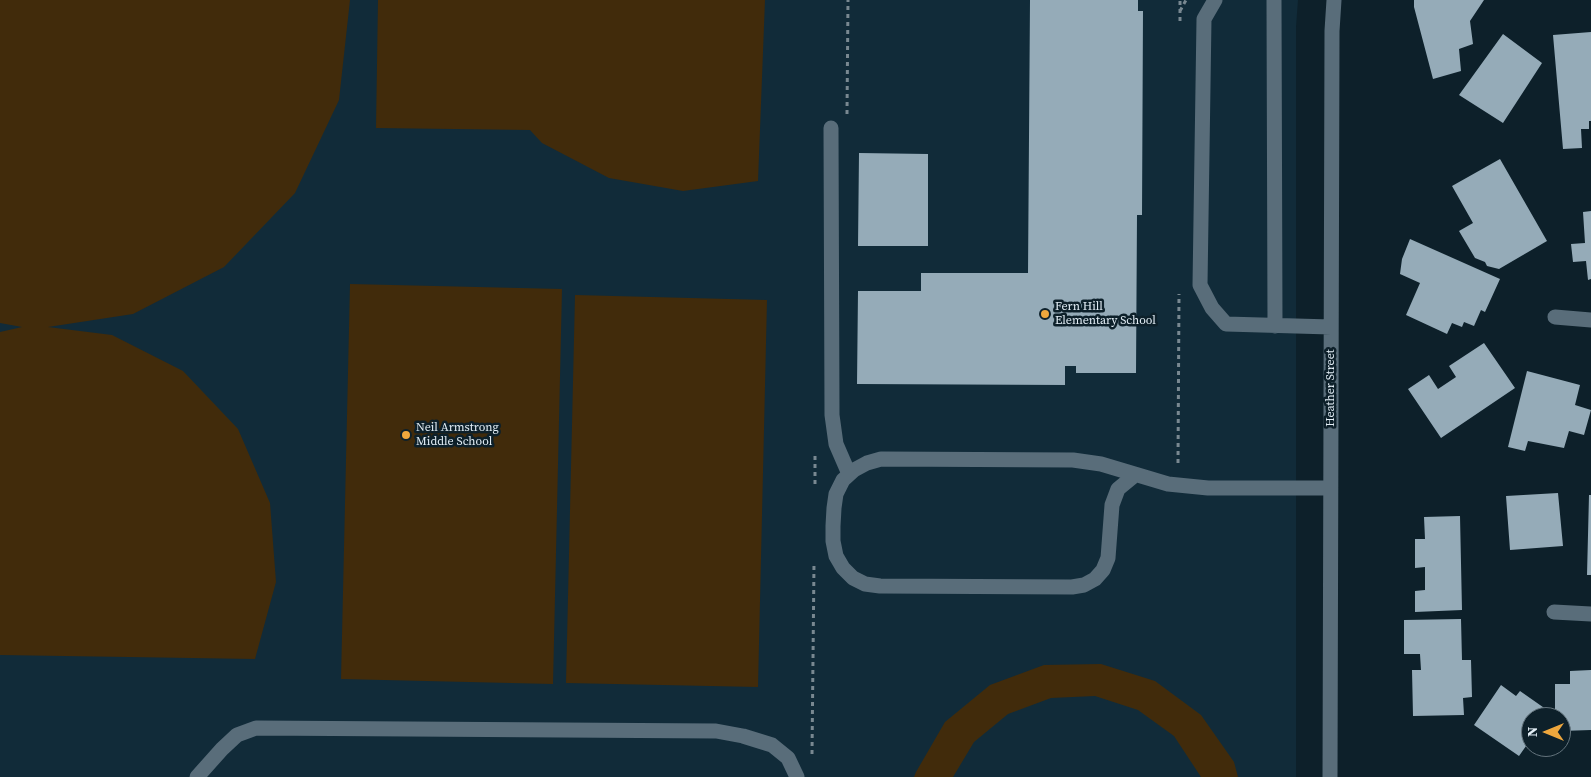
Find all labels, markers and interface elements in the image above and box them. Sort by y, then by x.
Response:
place label: Fern Hill Elementary School [1055,300,1156,328]
marker: Fern Hill Elementary School [1039,308,1051,320]
street label: Heather Street [1324,349,1338,427]
place label: Neil Armstrong Middle School [416,421,499,449]
marker: Neil Armstrong Middle School [400,429,412,441]
north arrow [1521,707,1571,757]
text: N [1522,727,1542,737]

